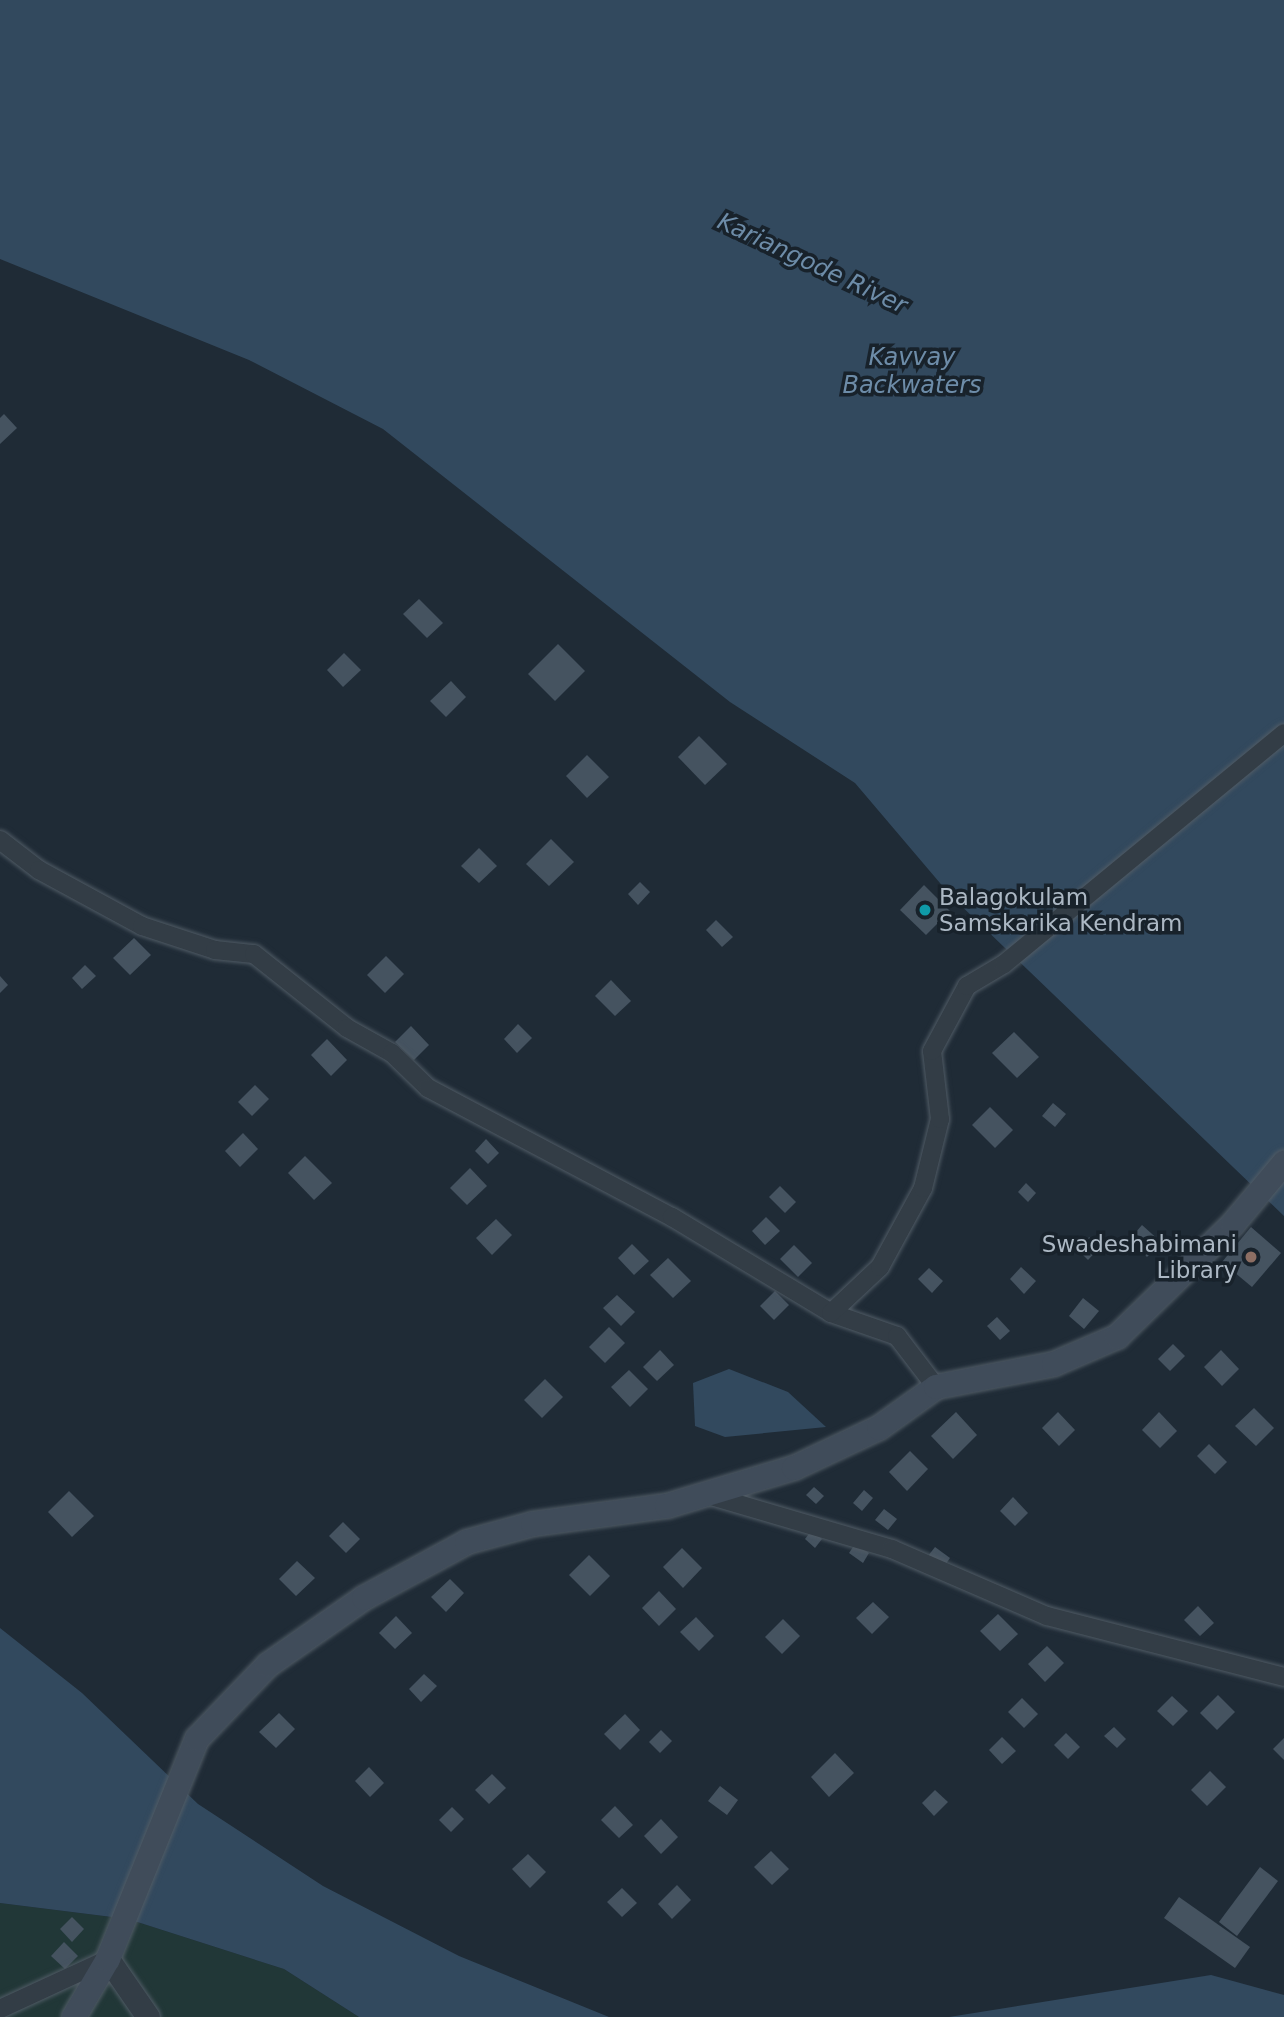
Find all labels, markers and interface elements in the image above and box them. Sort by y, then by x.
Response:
water label: Kariangode River [713,207,911,321]
water label: Kavvay Backwaters [842,344,982,400]
place label: Balagokulam Samskarika Kendram [939,883,1182,937]
marker: Balagokulam Samskarika Kendram [917,902,933,918]
place label: Swadeshabimani Library [1042,1230,1237,1284]
marker: Swadeshabimani Library [1243,1249,1259,1265]

